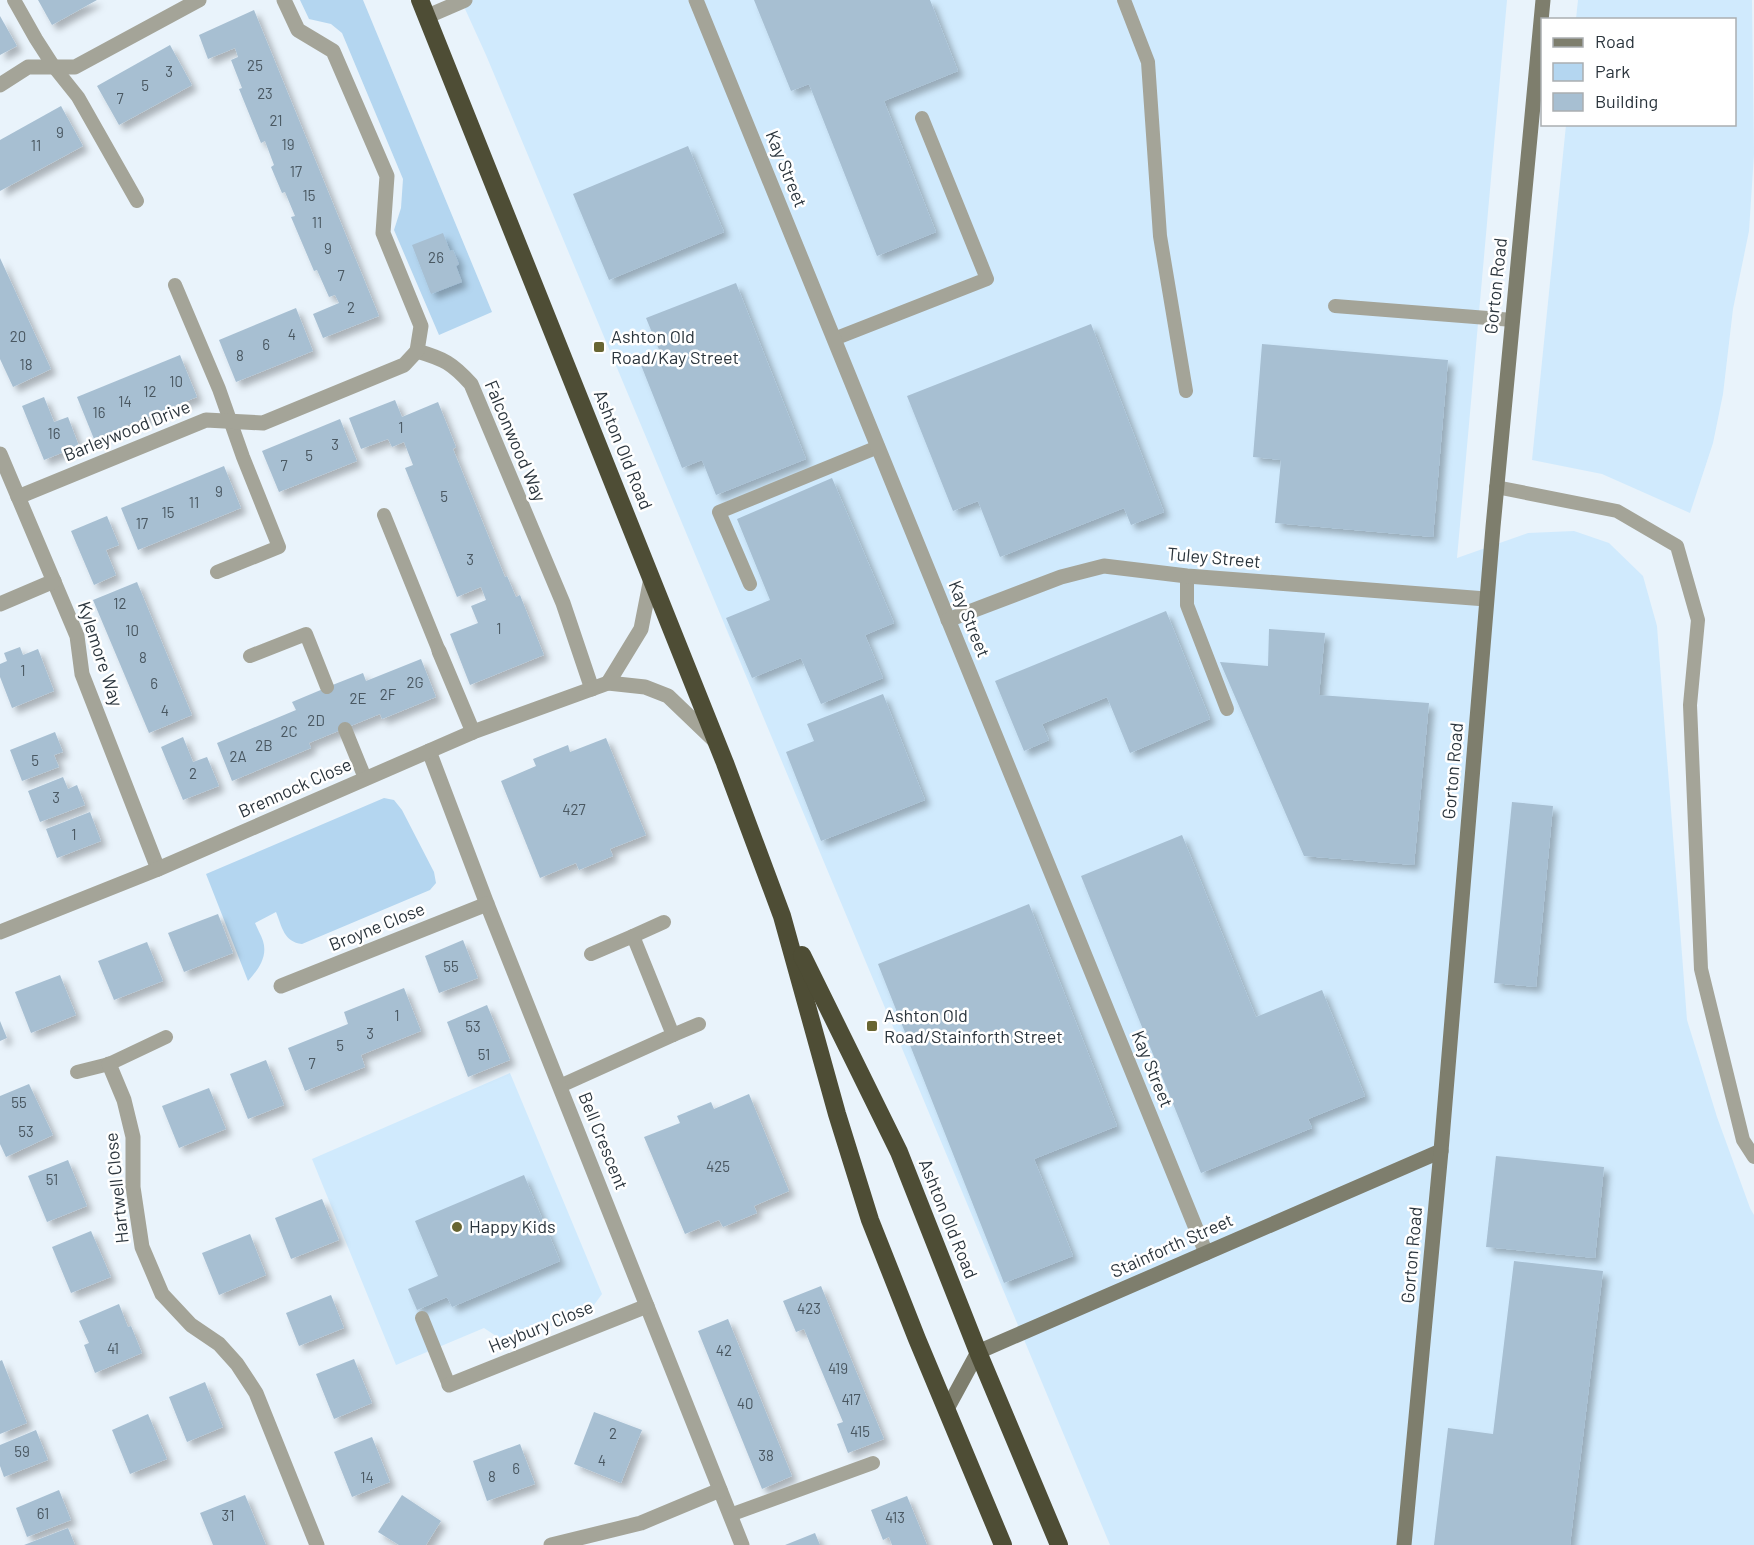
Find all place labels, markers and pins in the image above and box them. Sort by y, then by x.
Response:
place label: Ashton Old Road/Kay Street [611,325,739,368]
marker: Ashton Old Road/Kay Street [592,340,606,354]
place label: Ashton Old Road/Stainforth Street [884,1004,1063,1047]
marker: Ashton Old Road/Stainforth Street [865,1019,879,1033]
place label: Happy Kids [469,1215,556,1237]
marker: Happy Kids [450,1220,464,1234]

